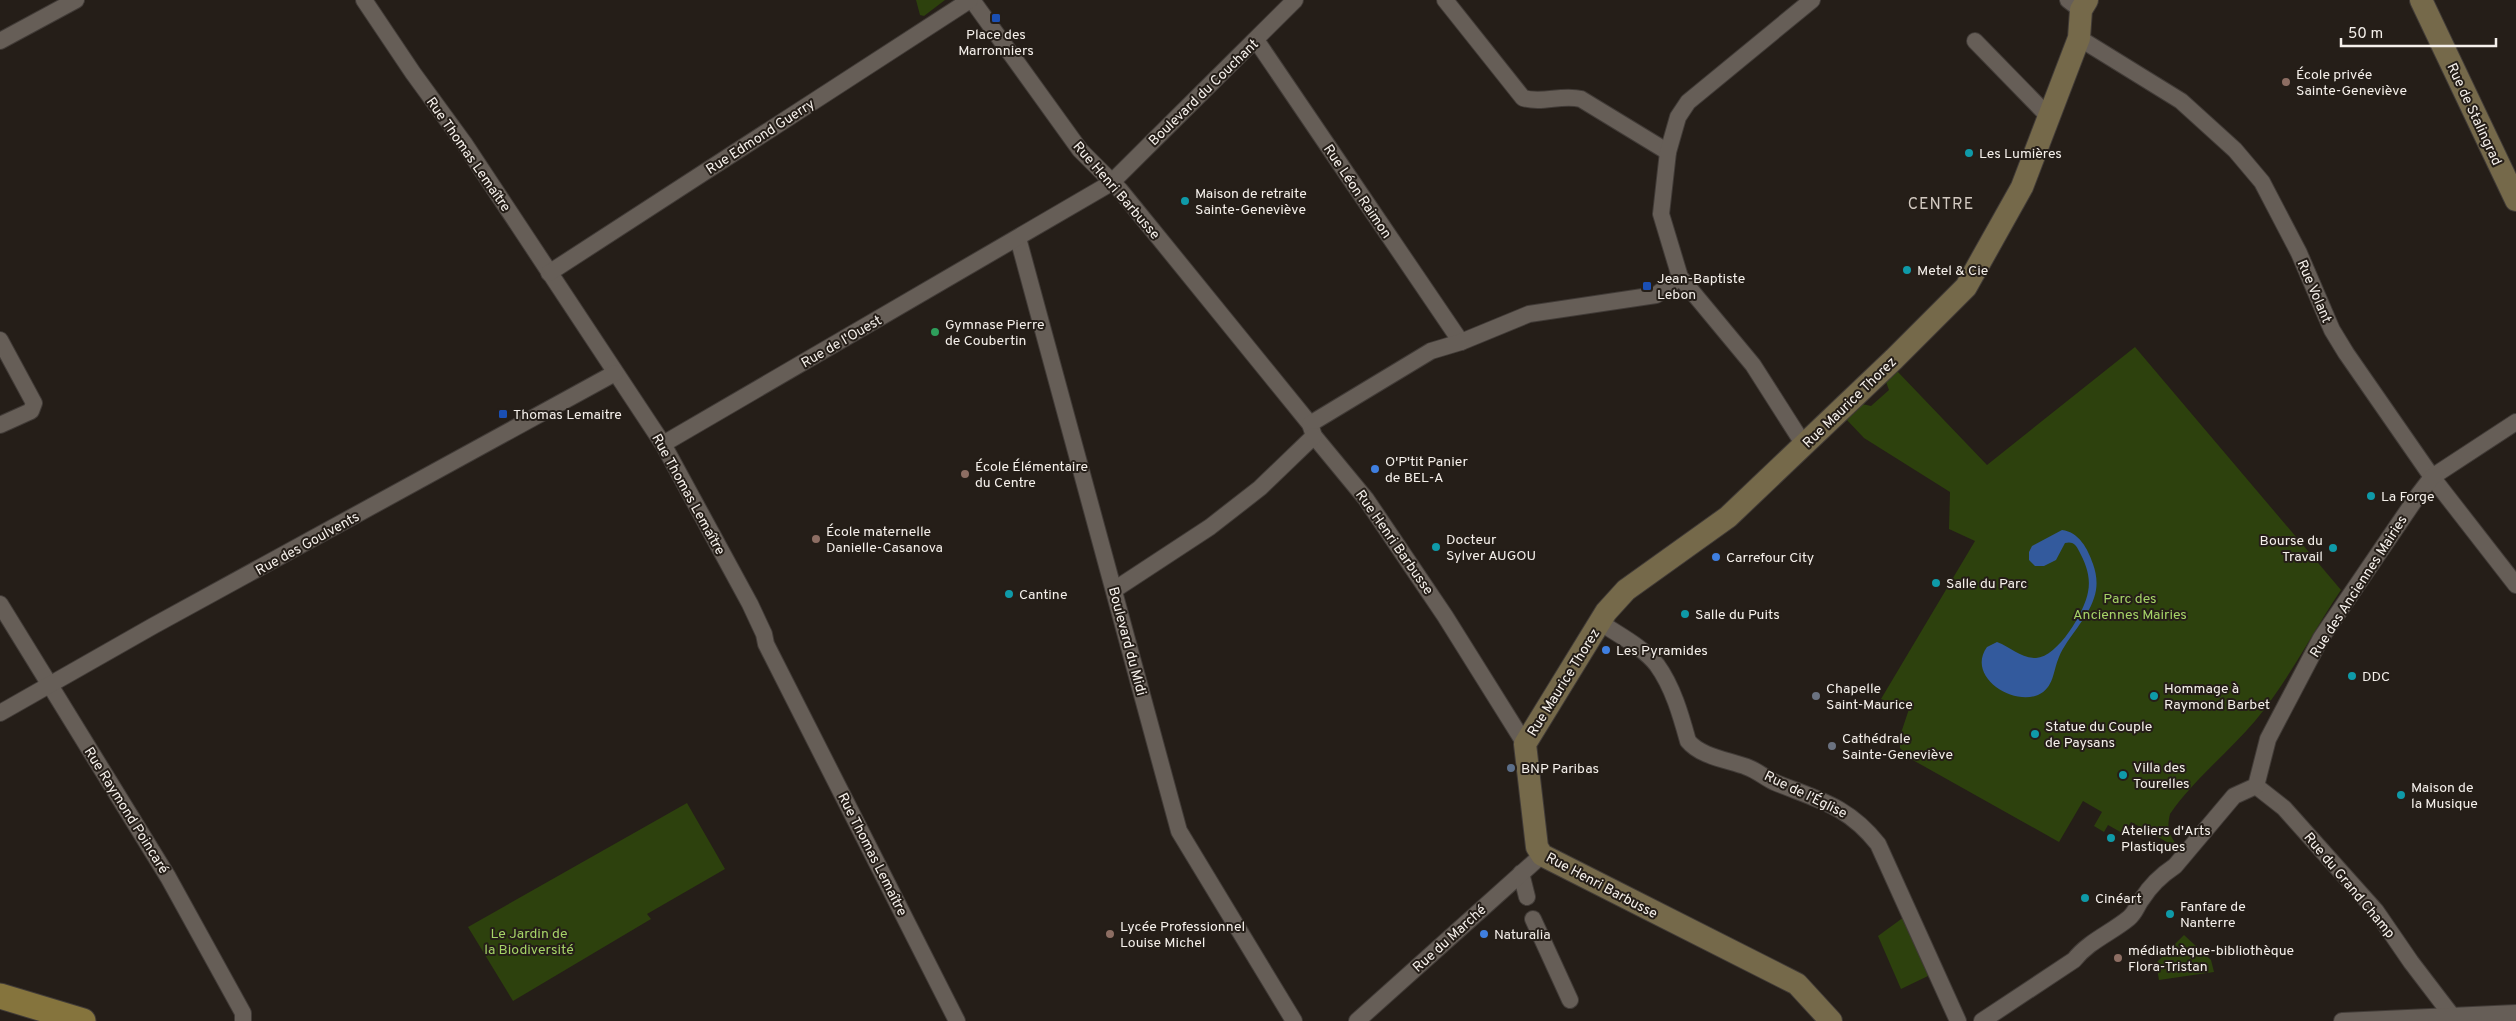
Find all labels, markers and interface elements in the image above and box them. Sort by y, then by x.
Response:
marker: Place des Marronniers [990,12,1002,24]
scale bar [2341,15,2496,47]
text: 50 m [2348,25,2383,44]
place label: Place des Marronniers [958,27,1034,60]
street label: Boulevard du Couchant [1146,36,1262,150]
street label: Rue de Stalingrad [2442,61,2505,169]
place label: École privée Sainte-Geneviève [2296,66,2407,100]
marker: École privée Sainte-Geneviève [2280,76,2292,88]
street label: Rue Thomas Lemaître [422,94,514,215]
street label: Rue Edmond Guerry [703,96,818,179]
street label: Rue Henri Barbusse [1069,139,1163,243]
street label: Rue Léon Raimon [1319,142,1395,242]
place label: Les Lumières [1979,146,2062,163]
marker: Les Lumières [1963,147,1975,159]
place label: Maison de retraite Sainte-Geneviève [1195,186,1307,219]
marker: Maison de retraite Sainte-Geneviève [1179,195,1191,207]
district label: CENTRE [1908,195,1974,215]
street label: Rue Volant [2293,257,2335,326]
place label: Metel & Cie [1917,263,1988,280]
marker: Metel & Cie [1901,264,1913,276]
place label: Jean-Baptiste Lebon [1657,271,1745,304]
marker: Jean-Baptiste Lebon [1641,280,1653,292]
street label: Rue de l'Ouest [798,312,885,372]
place label: Gymnase Pierre de Coubertin [945,317,1045,350]
marker: Gymnase Pierre de Coubertin [929,326,941,338]
street label: Rue Maurice Thorez [1800,354,1900,452]
place label: Thomas Lemaitre [513,407,622,424]
marker: Thomas Lemaitre [497,408,509,420]
street label: Rue Thomas Lemaître [647,431,728,558]
place label: O'P'tit Panier de BEL-A [1385,454,1468,487]
place label: École Élémentaire du Centre [975,458,1088,492]
marker: O'P'tit Panier de BEL-A [1369,463,1381,475]
marker: École Élémentaire du Centre [959,468,971,480]
street label: Rue Henri Barbusse [1351,487,1436,599]
place label: La Forge [2381,489,2434,506]
marker: La Forge [2365,490,2377,502]
street label: Rue des Goulvents [253,509,363,580]
street label: Rue des Anciennes Mairies [2307,513,2412,661]
place label: École maternelle Danielle-Casanova [826,523,943,557]
place label: Docteur Sylver AUGOU [1446,532,1536,565]
marker: École maternelle Danielle-Casanova [810,533,822,545]
place label: Bourse du Travail [2260,533,2323,566]
marker: Docteur Sylver AUGOU [1430,541,1442,553]
marker: Bourse du Travail [2327,542,2339,554]
place label: Carrefour City [1726,550,1814,567]
marker: Carrefour City [1710,551,1722,563]
place label: Salle du Parc [1946,576,2027,593]
marker: Salle du Parc [1930,577,1942,589]
street label: Boulevard du Midi [1104,585,1149,698]
place label: Cantine [1019,587,1067,604]
marker: Cantine [1003,588,1015,600]
park label: Parc des Anciennes Mairies [2073,591,2187,624]
place label: Salle du Puits [1695,607,1780,624]
marker: Salle du Puits [1679,608,1691,620]
street label: Rue Maurice Thorez [1524,626,1604,740]
place label: Les Pyramides [1616,643,1708,660]
marker: Les Pyramides [1600,644,1612,656]
place label: DDC [2362,669,2390,686]
marker: DDC [2346,670,2358,682]
place label: Chapelle Saint-Maurice [1826,681,1913,714]
place label: Hommage à Raymond Barbet [2164,681,2270,714]
marker: Chapelle Saint-Maurice [1810,690,1822,702]
marker: Hommage à Raymond Barbet [2148,690,2160,702]
place label: Statue du Couple de Paysans [2045,719,2152,752]
marker: Statue du Couple de Paysans [2029,728,2041,740]
place label: Cathédrale Sainte-Geneviève [1842,731,1953,764]
marker: Cathédrale Sainte-Geneviève [1826,740,1838,752]
street label: Rue Raymond Poincaré [80,744,172,877]
place label: Villa des Tourelles [2133,760,2190,793]
place label: BNP Paribas [1521,761,1599,778]
marker: BNP Paribas [1505,762,1517,774]
street label: Rue de l'Église [1761,767,1850,823]
marker: Villa des Tourelles [2117,769,2129,781]
place label: Maison de la Musique [2411,780,2478,813]
marker: Maison de la Musique [2395,789,2407,801]
street label: Rue Thomas Lemaître [833,790,910,919]
place label: Ateliers d'Arts Plastiques [2121,823,2211,856]
street label: Rue du Grand Champ [2300,830,2398,942]
marker: Ateliers d'Arts Plastiques [2105,832,2117,844]
street label: Rue Henri Barbusse [1543,850,1660,923]
place label: Cinéart [2095,891,2142,908]
marker: Cinéart [2079,892,2091,904]
place label: Fanfare de Nanterre [2180,899,2246,932]
street label: Rue du Marché [1410,902,1490,977]
marker: Fanfare de Nanterre [2164,908,2176,920]
place label: Lycée Professionnel Louise Michel [1120,919,1245,952]
park label: Le Jardin de la Biodiversité [484,926,574,959]
place label: Naturalia [1494,927,1551,944]
marker: Lycée Professionnel Louise Michel [1104,928,1116,940]
marker: Naturalia [1478,928,1490,940]
place label: médiathèque-bibliothèque Flora-Tristan [2128,943,2294,976]
marker: médiathèque-bibliothèque Flora-Tristan [2112,952,2124,964]

